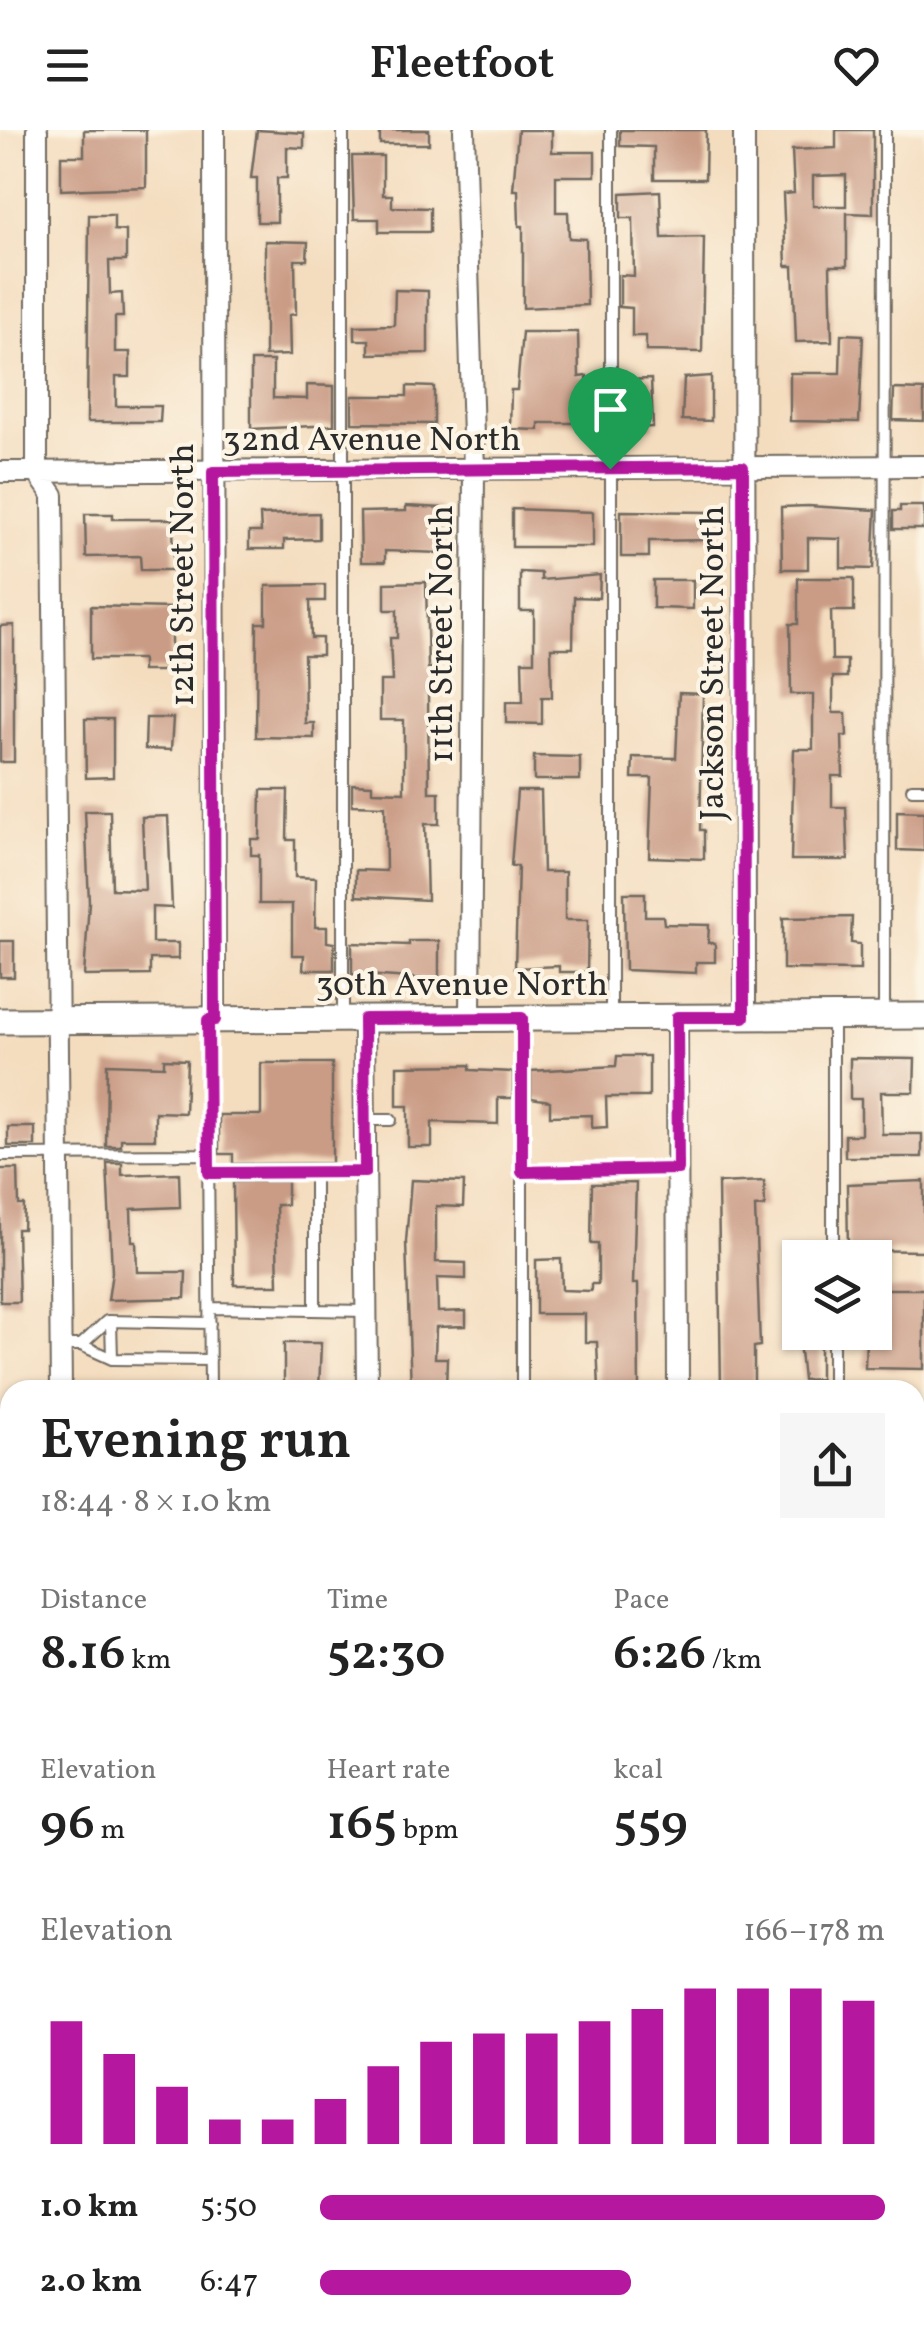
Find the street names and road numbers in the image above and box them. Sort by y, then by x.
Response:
street label: 32nd Avenue North [223,417,521,465]
street label: 12th Street North [160,443,208,707]
street label: 11th Street North [419,505,467,763]
street label: Jackson Street North [690,505,738,821]
street label: 30th Avenue North [316,962,608,1010]

